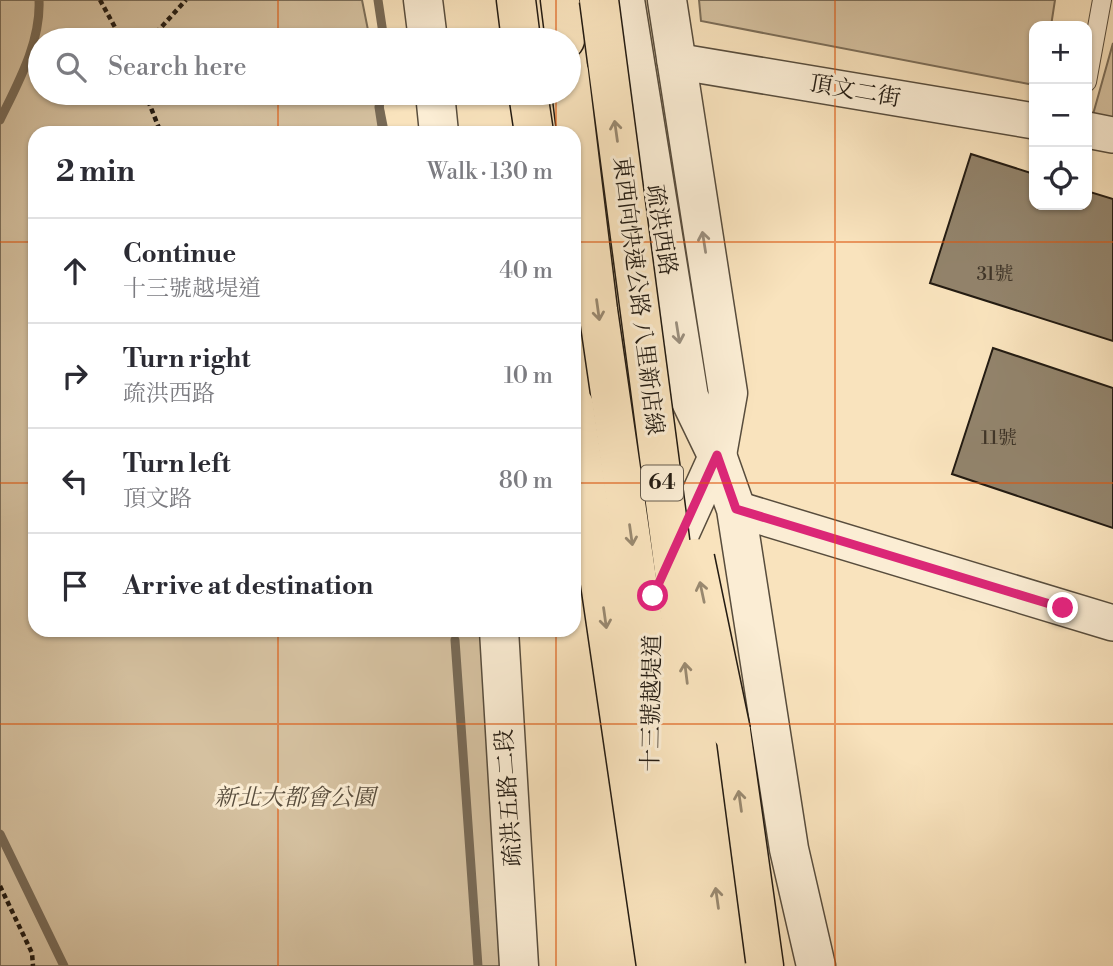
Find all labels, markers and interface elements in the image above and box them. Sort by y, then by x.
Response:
map controls [1029,21,1092,210]
button: + [1029,21,1092,84]
search box [28,28,581,105]
icon: search [52,48,90,86]
text: Search here [108,51,247,83]
street label: 頂文二街 [807,69,903,113]
button: − [1029,84,1092,147]
one-way arrow [610,121,623,143]
button: locate [1029,147,1092,210]
text: 2 min [56,153,135,191]
street label: 東西向快速公路 八里新店線 [607,155,669,437]
text: Walk · 130 m [427,158,553,186]
street label: 疏洪西路 [640,182,682,278]
one-way arrow [697,231,710,254]
text: Continue [123,238,236,270]
icon: ahead [56,252,94,290]
text: 40 m [499,257,553,285]
house number: 31號 [976,262,1014,286]
text: 十三號越堤道 [123,275,261,303]
one-way arrow [592,298,605,321]
one-way arrow [672,322,685,344]
text: Turn right [123,343,251,375]
icon: right [56,357,94,395]
text: 10 m [504,362,553,390]
text: 疏洪西路 [123,380,215,408]
house number: 11號 [981,426,1017,450]
text: Turn left [123,448,231,480]
icon: left [56,462,94,500]
road number: 64 [641,466,683,500]
text: 80 m [499,467,553,495]
text: 頂文路 [123,485,192,513]
one-way arrow [625,523,638,546]
icon: arrive [56,567,94,605]
text: Arrive at destination [123,570,373,602]
route start [637,580,668,611]
one-way arrow [694,581,708,604]
route end [1047,592,1078,623]
one-way arrow [599,606,612,629]
street label: 十三號越堤道 [637,634,667,772]
one-way arrow [680,662,693,685]
street label: 疏洪五路二段 [490,728,528,868]
park label: 新北大都會公園 [215,784,380,812]
one-way arrow [734,790,747,813]
one-way arrow [710,888,723,910]

